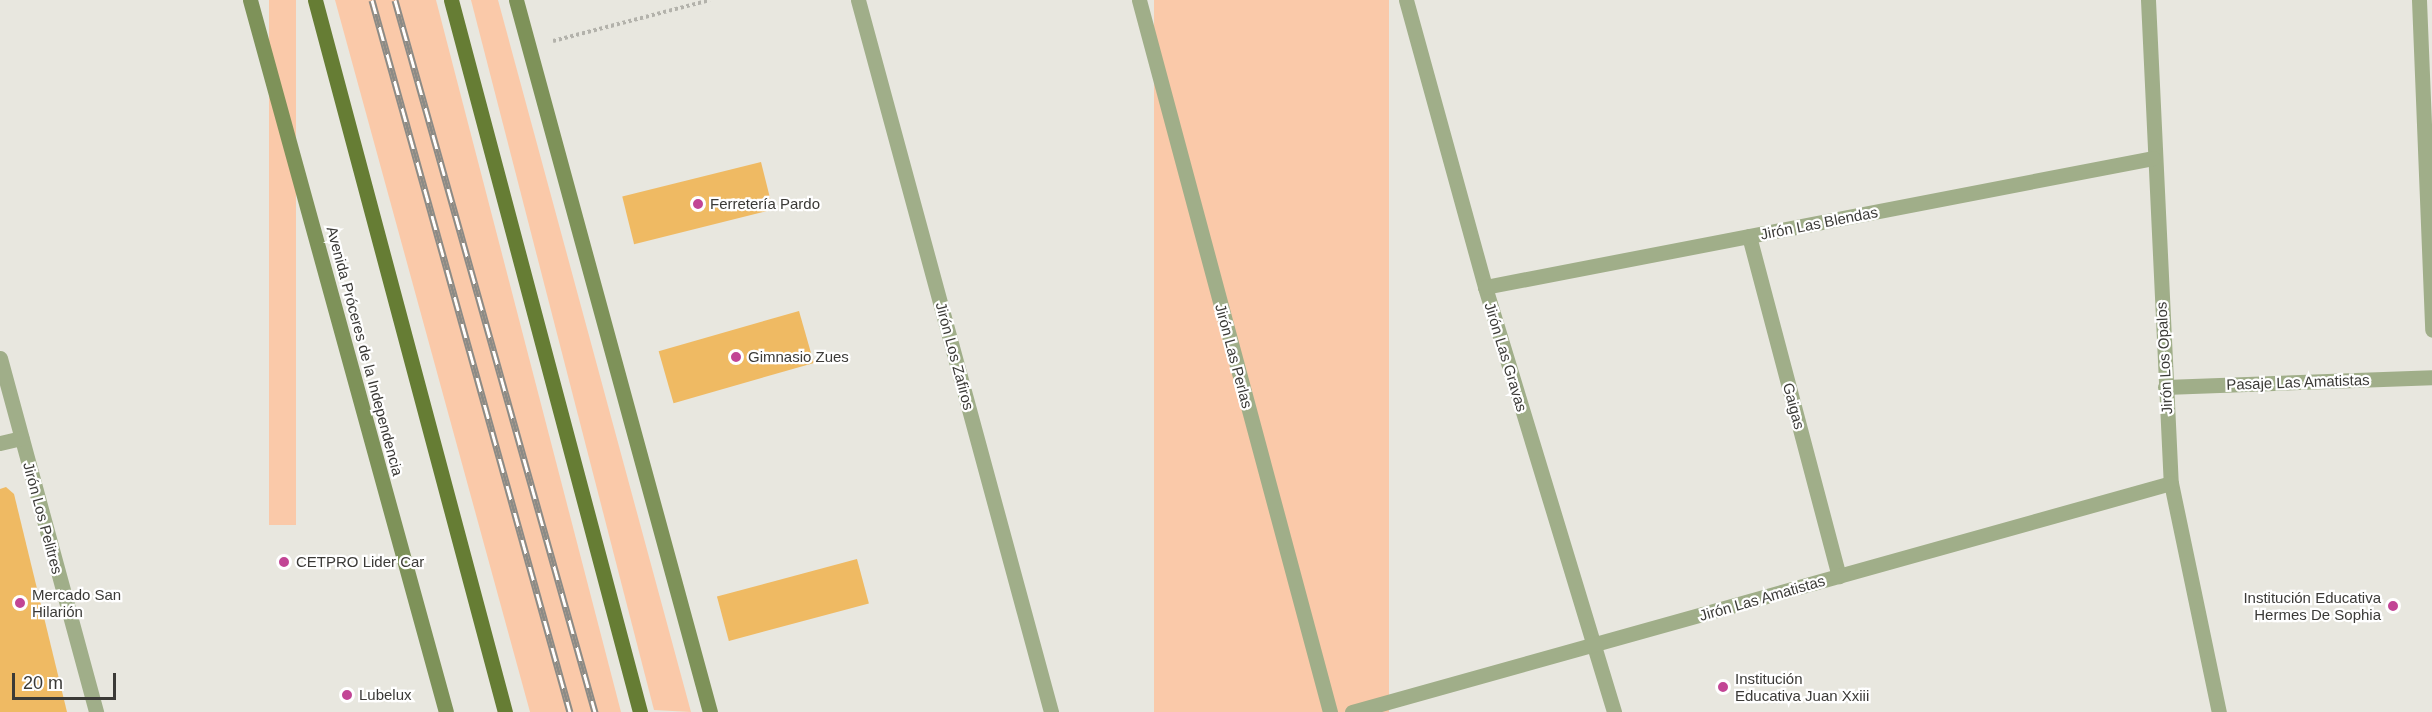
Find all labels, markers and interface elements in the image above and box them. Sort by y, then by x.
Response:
place label: Ferretería Pardo [710,195,820,213]
marker: Ferretería Pardo [691,197,705,211]
street label: Jirón Las Blendas [1759,203,1879,243]
street label: Avenida Próceres de la Independencia [323,224,407,478]
street label: Jirón Los Zafiros [932,300,978,412]
street label: Jirón Las Gravas [1481,300,1531,414]
street label: Jirón Los Opalos [2152,301,2176,415]
street label: Jirón Las Perlas [1211,302,1257,410]
place label: Gimnasio Zues [748,348,849,366]
marker: Gimnasio Zues [729,350,743,364]
street label: Pasaje Las Amatistas [2226,370,2370,394]
street label: Gaigas [1779,381,1809,431]
street label: Jirón Los Pelitres [19,460,67,576]
place label: CETPRO Lider Car [296,553,424,571]
marker: CETPRO Lider Car [277,555,291,569]
street label: Jirón Las Amatistas [1697,571,1827,625]
place label: Mercado San Hilarión [32,585,121,620]
place label: Institución Educativa Hermes De Sophia [2243,588,2381,623]
marker: Mercado San Hilarión [13,596,27,610]
marker: Institución Educativa Hermes De Sophia [2386,599,2400,613]
scale bar [15,661,118,699]
place label: Institución Educativa Juan Xxiii [1735,669,1869,704]
text: 20 m [23,673,63,693]
marker: Institución Educativa Juan Xxiii [1716,680,1730,694]
place label: Lubelux [359,686,412,704]
marker: Lubelux [340,688,354,702]

